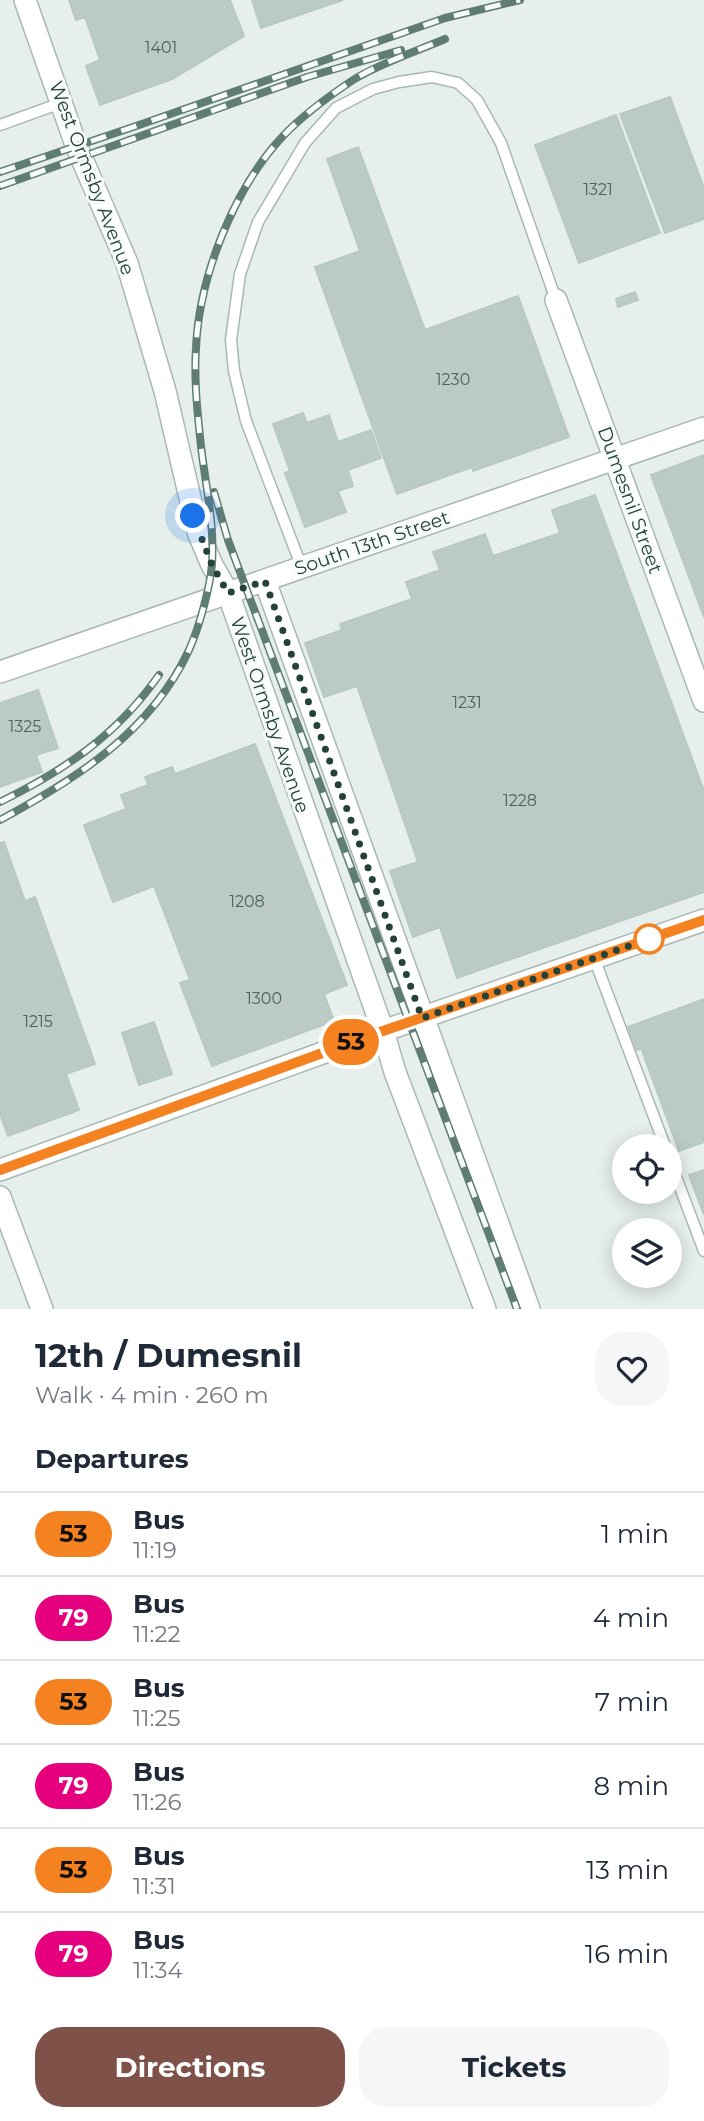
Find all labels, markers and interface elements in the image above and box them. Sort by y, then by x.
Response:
house number: 1401 [145,38,177,57]
street label: West Ormsby Avenue [44,78,140,278]
house number: 1321 [583,180,613,199]
house number: 1230 [436,370,470,389]
street label: Dumesnil Street [593,423,667,577]
your location [175,498,210,533]
street label: South 13th Street [291,506,453,580]
street label: West Ormsby Avenue [226,614,314,816]
house number: 1231 [452,693,482,712]
house number: 1325 [9,717,41,736]
house number: 1228 [503,791,537,810]
house number: 1208 [229,892,265,911]
unlabelled marker [634,924,664,954]
house number: 1300 [246,989,282,1008]
house number: 1215 [23,1012,53,1031]
line badge: 53 [320,1019,382,1065]
text: 53 [337,1027,365,1056]
map controls [612,1134,682,1288]
button: locate [612,1134,682,1204]
button: layers [612,1218,682,1288]
button: heart [595,1332,669,1406]
text: 12th / Dumesnil [35,1335,302,1375]
text: Walk · 4 min · 260 m [35,1381,269,1409]
text: Departures [35,1443,189,1475]
text: Bus [133,1504,185,1536]
text: 1 min [601,1518,669,1550]
text: 53 [59,1519,88,1548]
text: 11:19 [133,1536,177,1564]
text: Bus [133,1588,185,1620]
text: 4 min [593,1602,669,1634]
text: 79 [58,1603,89,1632]
text: 11:22 [133,1620,181,1648]
text: Bus [133,1672,185,1704]
text: 7 min [595,1686,669,1718]
text: 53 [59,1687,88,1716]
text: 11:25 [133,1704,181,1732]
text: Bus [133,1756,185,1788]
text: 8 min [593,1770,669,1802]
text: 79 [58,1771,89,1800]
text: 11:26 [133,1788,182,1816]
text: Bus [133,1840,185,1872]
text: 13 min [586,1854,669,1886]
text: 53 [59,1855,88,1884]
text: 11:31 [133,1872,176,1900]
text: Bus [133,1924,185,1956]
text: 16 min [585,1938,669,1970]
text: 79 [58,1939,89,1968]
text: 11:34 [133,1956,183,1984]
button: Directions [35,2027,345,2107]
button: Tickets [359,2027,669,2107]

